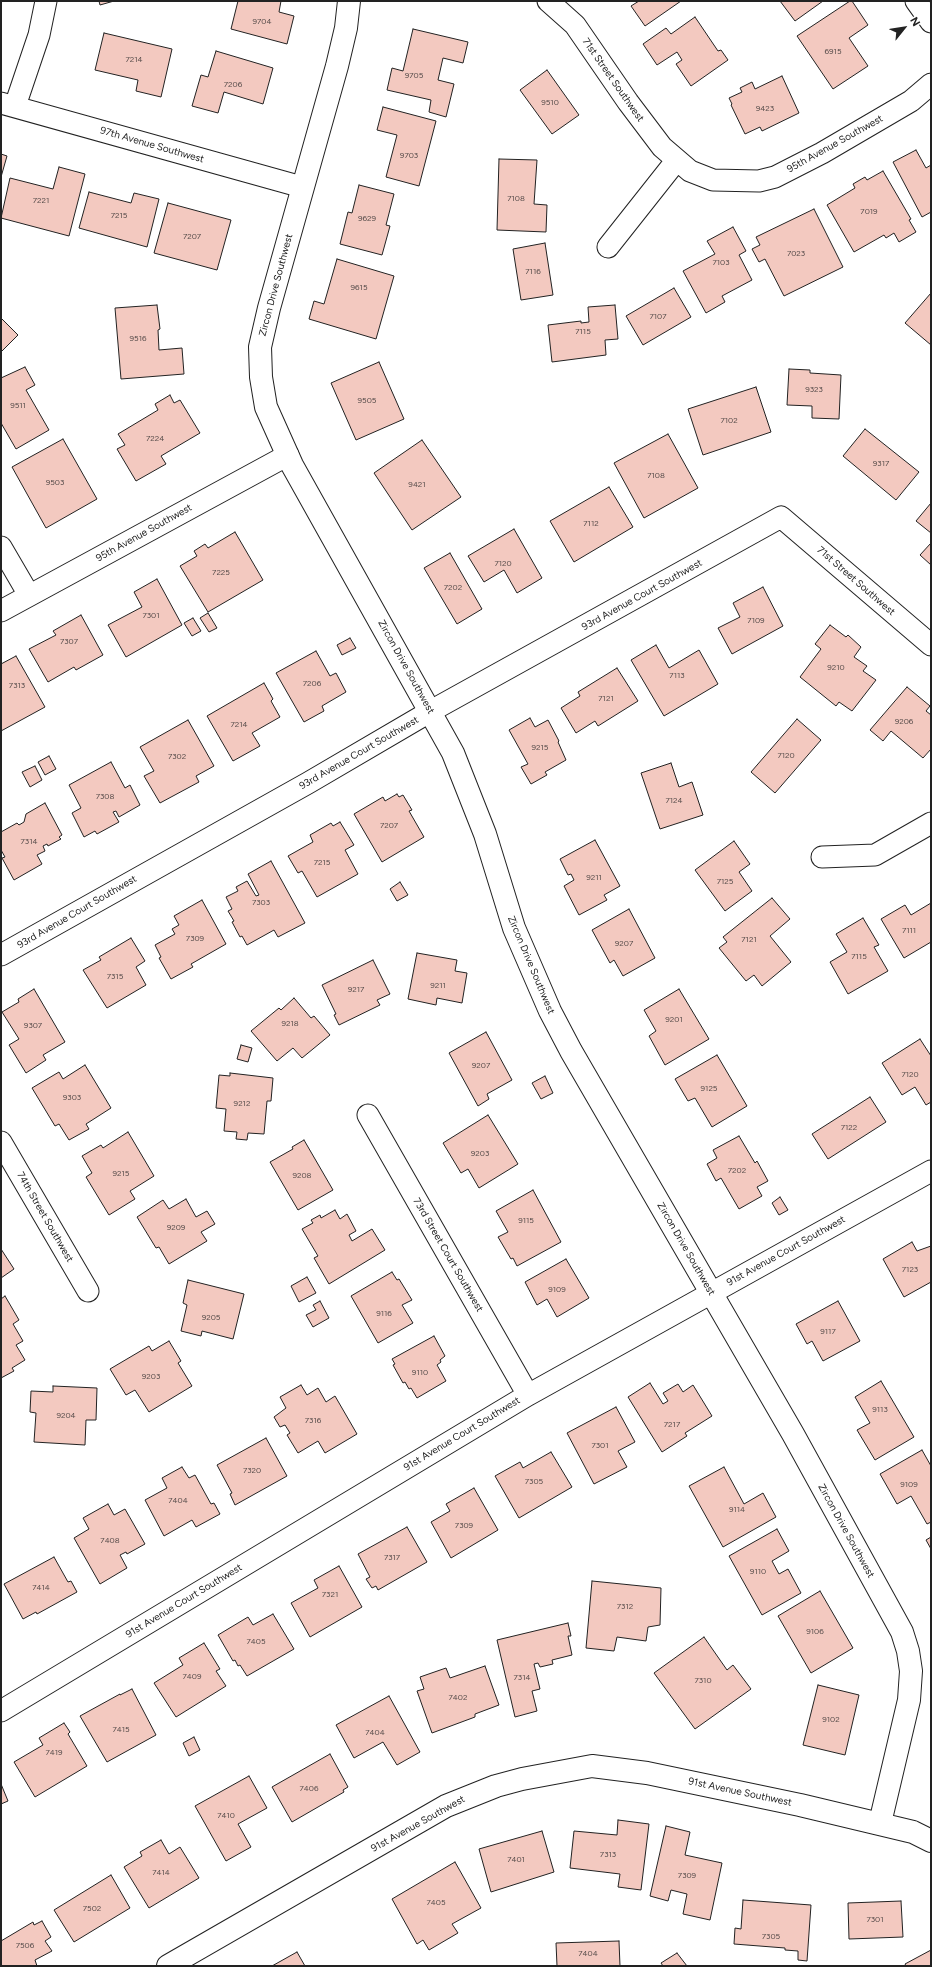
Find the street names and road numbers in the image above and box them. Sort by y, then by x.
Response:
street label: 71st Street Southwest [580,36,646,124]
street label: 95th Avenue Southwest [785,113,885,175]
street label: 97th Avenue Southwest [99,124,205,166]
street label: Zircon Drive Southwest [257,233,295,337]
street label: 95th Avenue Southwest [94,502,194,564]
street label: 71st Street Southwest [815,544,897,618]
street label: 93rd Avenue Court Southwest [580,557,704,633]
street label: Zircon Drive Southwest [375,618,437,716]
street label: 93rd Avenue Court Southwest [297,714,421,792]
street label: 93rd Avenue Court Southwest [15,873,139,951]
street label: Zircon Drive Southwest [505,914,557,1016]
street label: 74th Street Southwest [14,1170,76,1264]
street label: 73rd Street Court Southwest [410,1196,486,1314]
street label: Zircon Drive Southwest [654,1200,718,1298]
street label: 91st Avenue Court Southwest [725,1213,847,1289]
street label: 91st Avenue Court Southwest [402,1394,522,1474]
street label: Zircon Drive Southwest [815,1482,877,1580]
street label: 91st Avenue Court Southwest [124,1561,244,1641]
street label: 91st Avenue Southwest [687,1775,793,1809]
street label: 91st Avenue Southwest [369,1793,467,1855]

